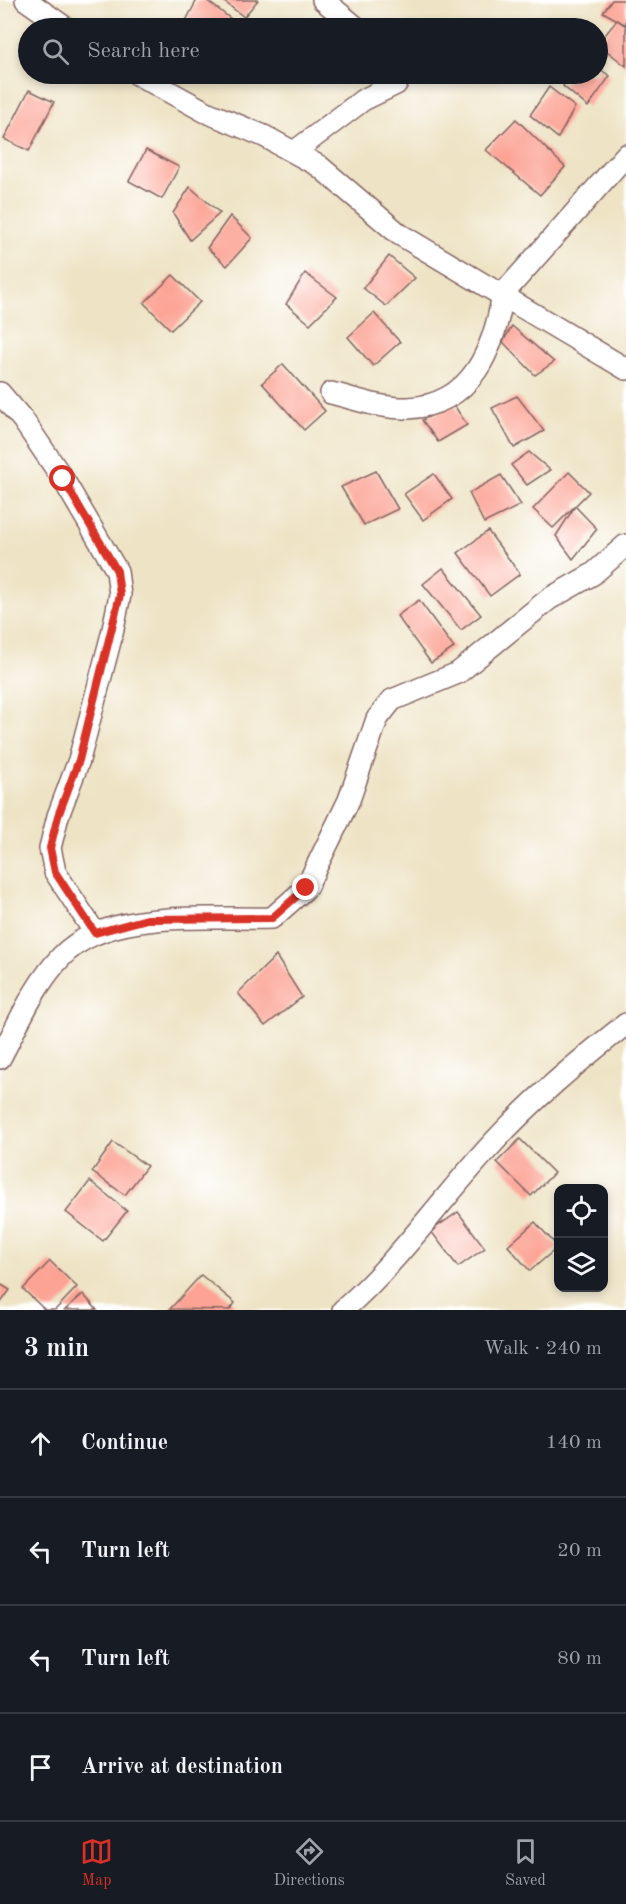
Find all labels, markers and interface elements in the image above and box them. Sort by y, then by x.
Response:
search box [18,18,608,84]
icon: search [39,35,72,68]
text: Search here [87,40,200,62]
route start [49,465,75,491]
route end [292,874,318,900]
map controls [554,1184,608,1292]
button: locate [554,1184,608,1238]
button: layers [554,1238,608,1292]
text: 3 min [24,1336,89,1362]
text: Walk · 240 m [483,1339,602,1359]
icon: ahead [24,1427,57,1460]
text: Continue [81,1432,168,1454]
text: 140 m [546,1433,602,1453]
icon: left [24,1535,57,1568]
text: Turn left [81,1540,170,1562]
text: 20 m [557,1541,602,1561]
icon: left [24,1643,57,1676]
text: Turn left [81,1648,170,1670]
text: 80 m [557,1649,602,1669]
icon: arrive [24,1751,57,1784]
text: Arrive at destination [81,1756,283,1778]
tab: Map [80,1835,113,1891]
tab: Directions [274,1835,345,1891]
tab: Saved [505,1835,546,1891]

